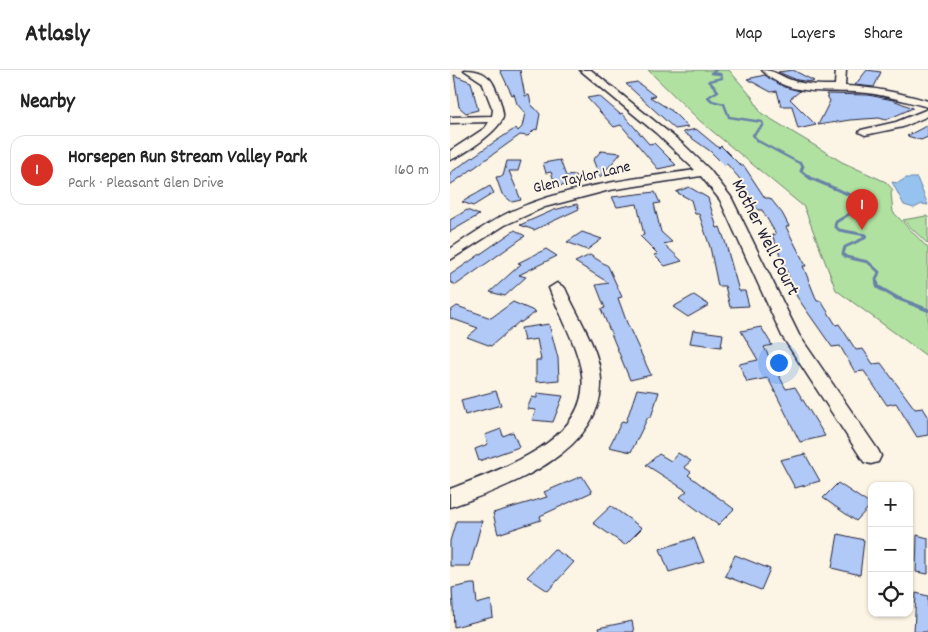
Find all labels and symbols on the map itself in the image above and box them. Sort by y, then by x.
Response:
street label: Glen Taylor Lane [531,156,633,200]
street label: Mother Well Court [723,175,805,301]
pin: 1 [846,189,878,230]
your location [766,350,792,376]

